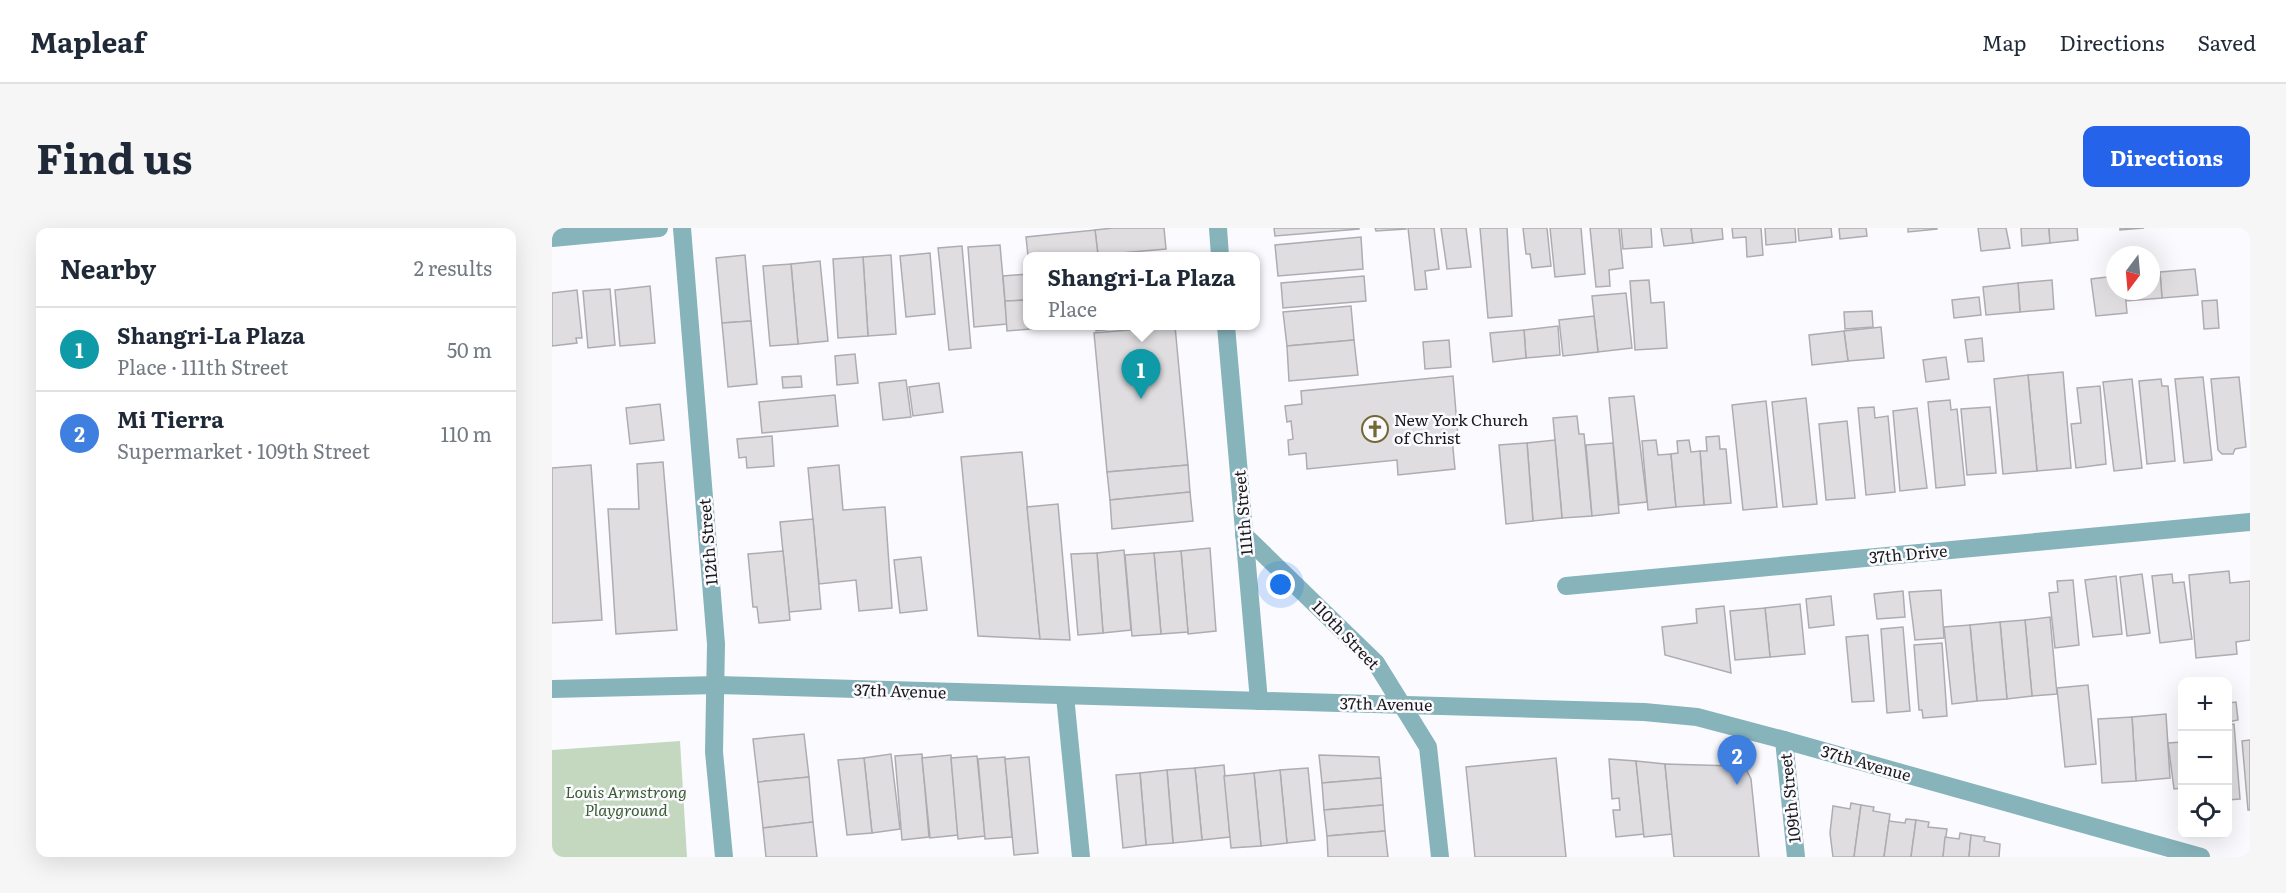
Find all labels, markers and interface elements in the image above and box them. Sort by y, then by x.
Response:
text: Mapleaf [30,20,145,62]
text: Map [1982,26,2027,57]
text: Directions [2060,26,2165,57]
text: Saved [2198,26,2256,57]
text: Find us [36,125,193,187]
button: Directions [2083,126,2250,187]
north arrow [2106,246,2160,300]
text: Nearby [60,248,156,287]
text: 2 results [414,252,492,282]
popup [1023,252,1260,330]
text: Shangri-La Plaza [1047,260,1236,293]
text: Place [1047,293,1097,323]
text: Shangri-La Plaza [117,318,305,351]
text: 1 [75,334,84,364]
text: 50 m [447,334,492,364]
pin: 1 [1122,350,1160,399]
text: Place · 111th Street [117,351,288,381]
text: Mi Tierra [117,402,224,435]
place label: New York Church of Christ [1394,407,1529,449]
church icon: New York Church of Christ [1360,414,1390,444]
text: 2 [74,418,85,448]
text: 110 m [441,418,492,448]
text: Supermarket · 109th Street [117,435,370,465]
street label: 111th Street [1226,469,1258,557]
street label: 112th Street [691,497,723,587]
street label: 37th Drive [1868,538,1948,568]
your location [1266,570,1295,599]
street label: 110th Street [1307,594,1386,675]
street label: 37th Avenue [853,676,947,704]
map controls [2178,677,2232,839]
button: + [2178,677,2232,731]
street label: 37th Avenue [1339,690,1433,716]
button: − [2178,731,2232,785]
pin: 2 [1718,736,1756,785]
street label: 37th Avenue [1818,738,1914,786]
street label: 109th Street [1772,751,1806,844]
park label: Louis Armstrong Playground [565,779,687,821]
button: locate [2178,785,2232,839]

